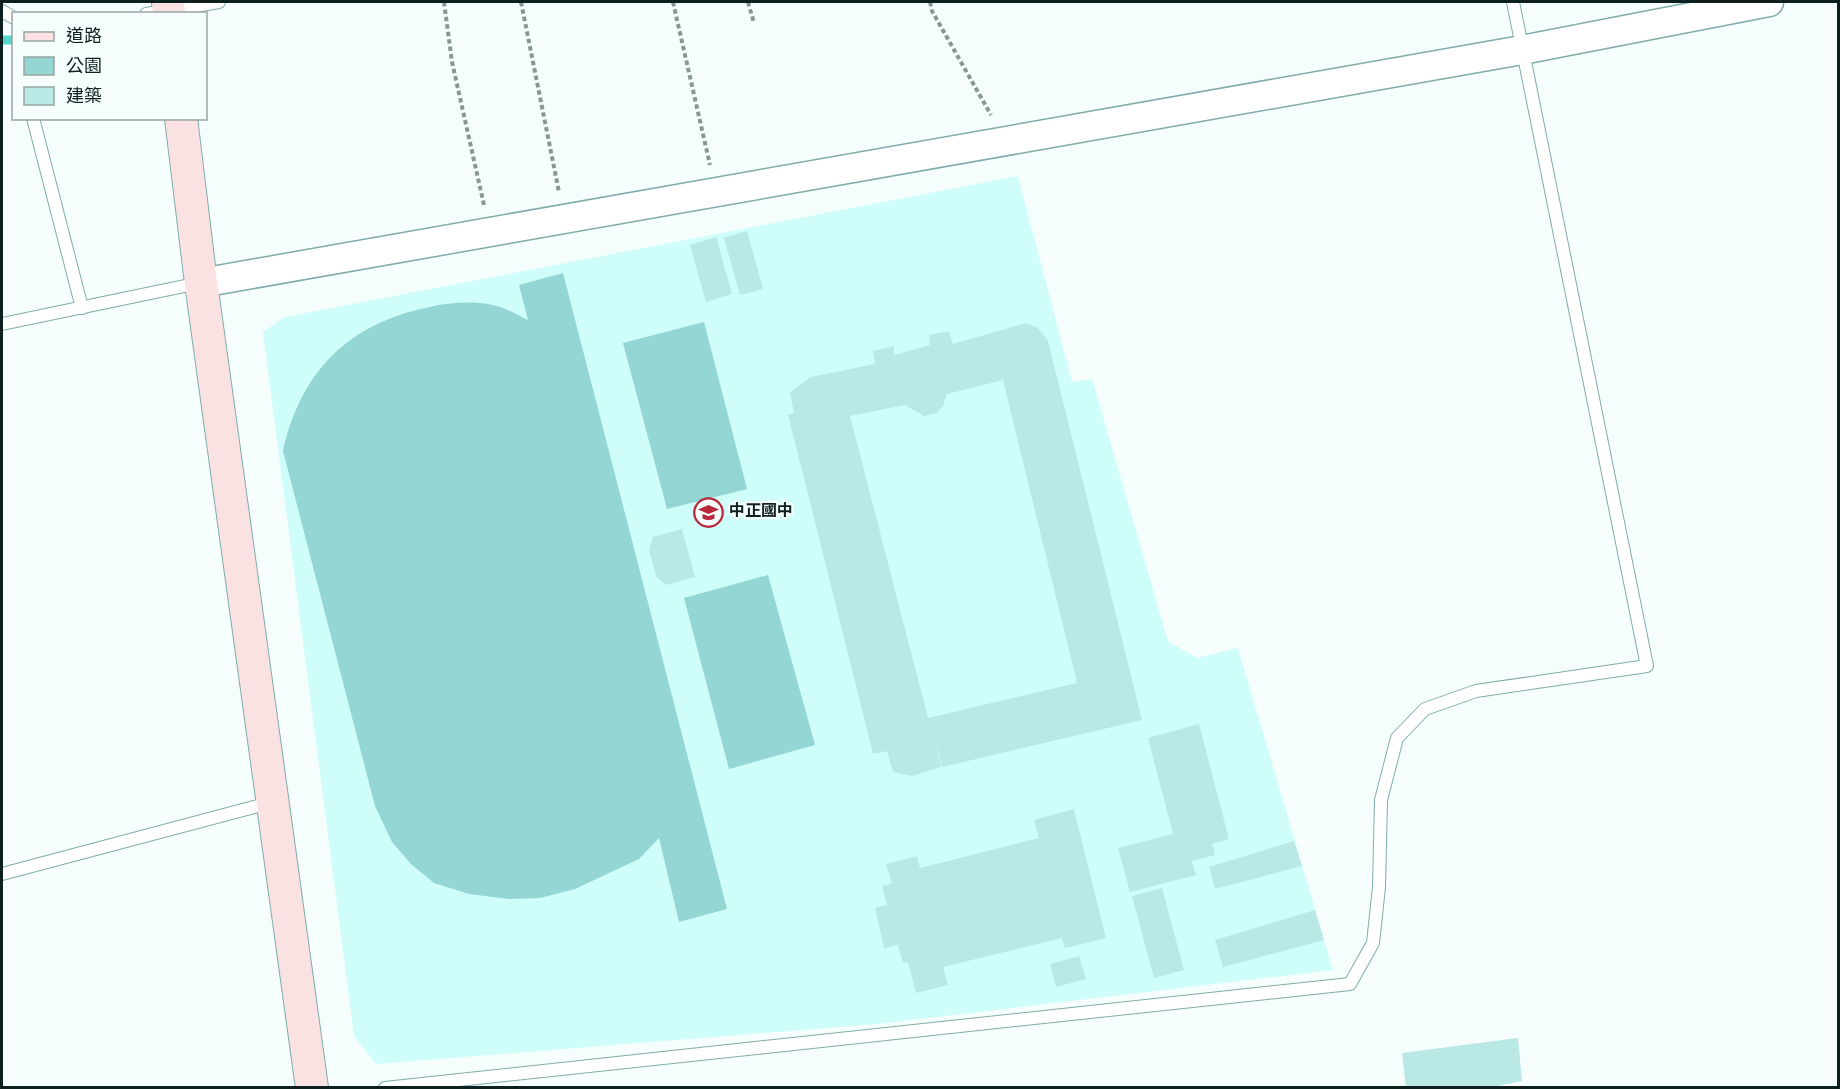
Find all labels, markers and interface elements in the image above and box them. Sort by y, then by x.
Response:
legend [12,12,207,120]
text: 道路 [66,26,102,49]
text: 公園 [66,56,102,79]
text: 建築 [66,86,102,109]
school or university icon: 中正國中 [692,496,724,528]
place label: 中正國中 [729,502,793,522]

